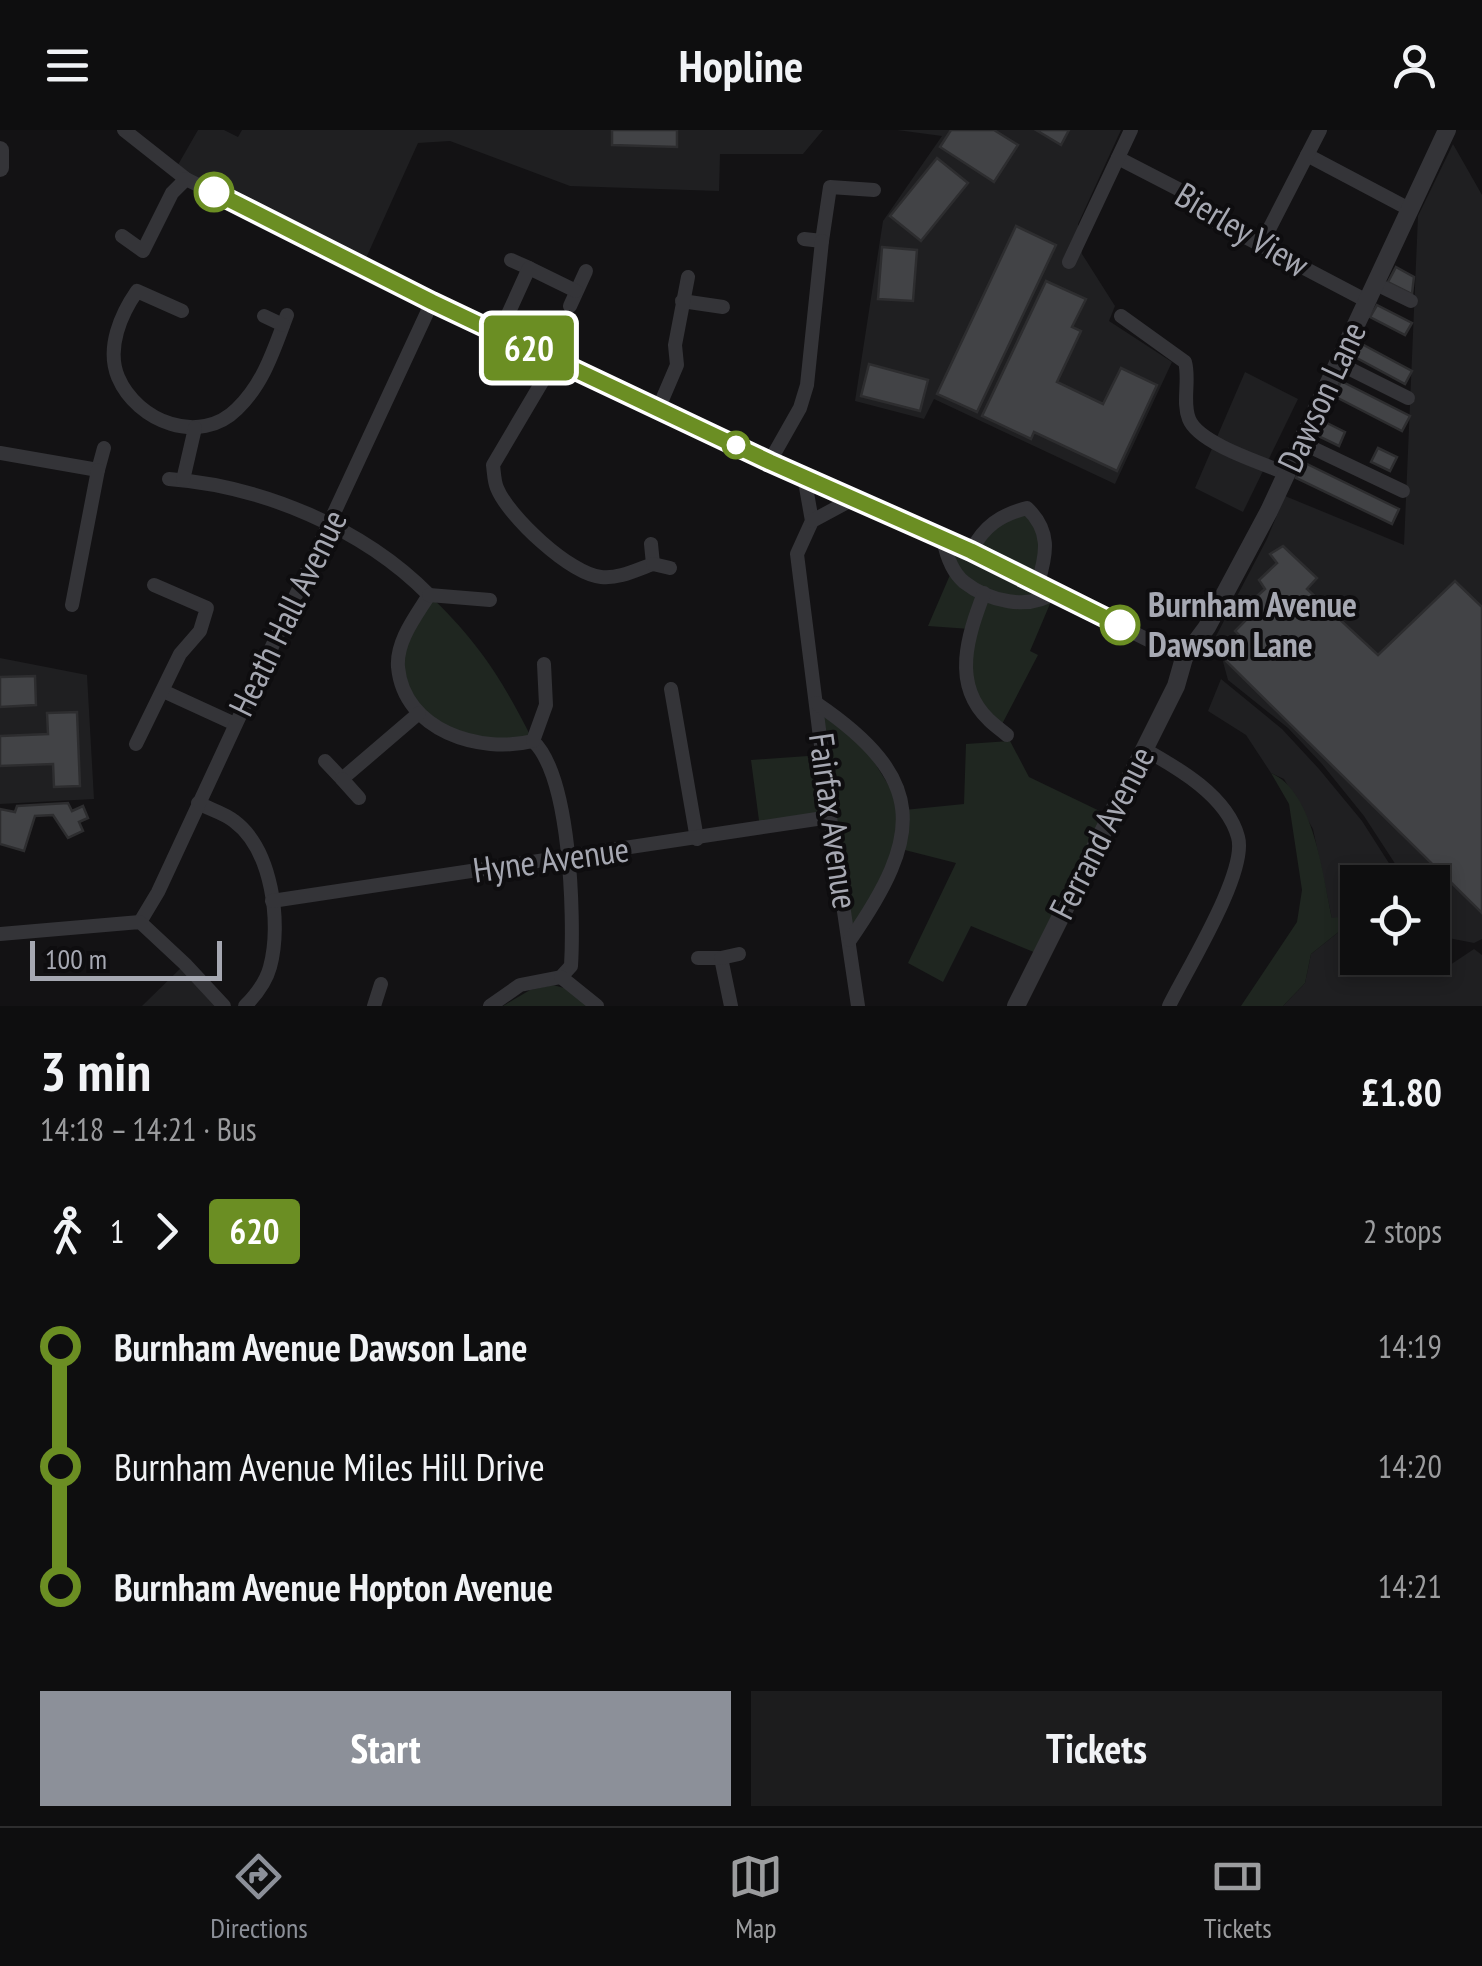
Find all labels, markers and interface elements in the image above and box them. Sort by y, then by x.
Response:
text: Hopline [679,36,803,94]
icon: menu [40,38,95,93]
icon: person [1387,38,1442,93]
street label: Bierley View [1167,171,1318,287]
unlabelled marker [195,173,233,211]
street label: Dawson Lane [1266,314,1376,479]
line badge: 620 [472,316,586,380]
text: 620 [504,325,554,371]
unlabelled marker [723,432,749,458]
street label: Heath Hall Avenue [217,502,357,723]
place label: Burnham Avenue Dawson Lane [1148,581,1357,667]
marker: Burnham Avenue Dawson Lane [1101,606,1139,644]
street label: Fairfax Avenue [799,730,869,912]
street label: Ferrand Avenue [1038,739,1164,927]
street label: Hyne Avenue [470,825,632,893]
map controls [1340,865,1450,975]
button: locate [1340,865,1450,975]
scale bar [30,936,222,980]
text: 100 m [45,940,107,977]
text: 3 min [40,1035,151,1106]
text: £1.80 [1361,1067,1442,1116]
text: 14:18 – 14:21 · Bus [40,1108,257,1150]
icon: walk [40,1204,95,1259]
icon: forward [139,1204,194,1259]
text: 620 [229,1208,280,1254]
text: 1 [110,1210,124,1252]
text: 2 stops [1363,1210,1442,1252]
text: Burnham Avenue Dawson Lane [114,1322,528,1371]
text: 14:19 [1378,1325,1442,1367]
text: Burnham Avenue Miles Hill Drive [114,1442,545,1491]
text: 14:20 [1378,1445,1442,1487]
text: Burnham Avenue Hopton Avenue [114,1562,553,1611]
text: 14:21 [1378,1565,1442,1607]
button: Start [40,1691,731,1806]
button: Tickets [751,1691,1442,1806]
tab: Directions [210,1849,308,1946]
tab: Map [728,1849,783,1946]
tab: Tickets [1204,1849,1272,1946]

